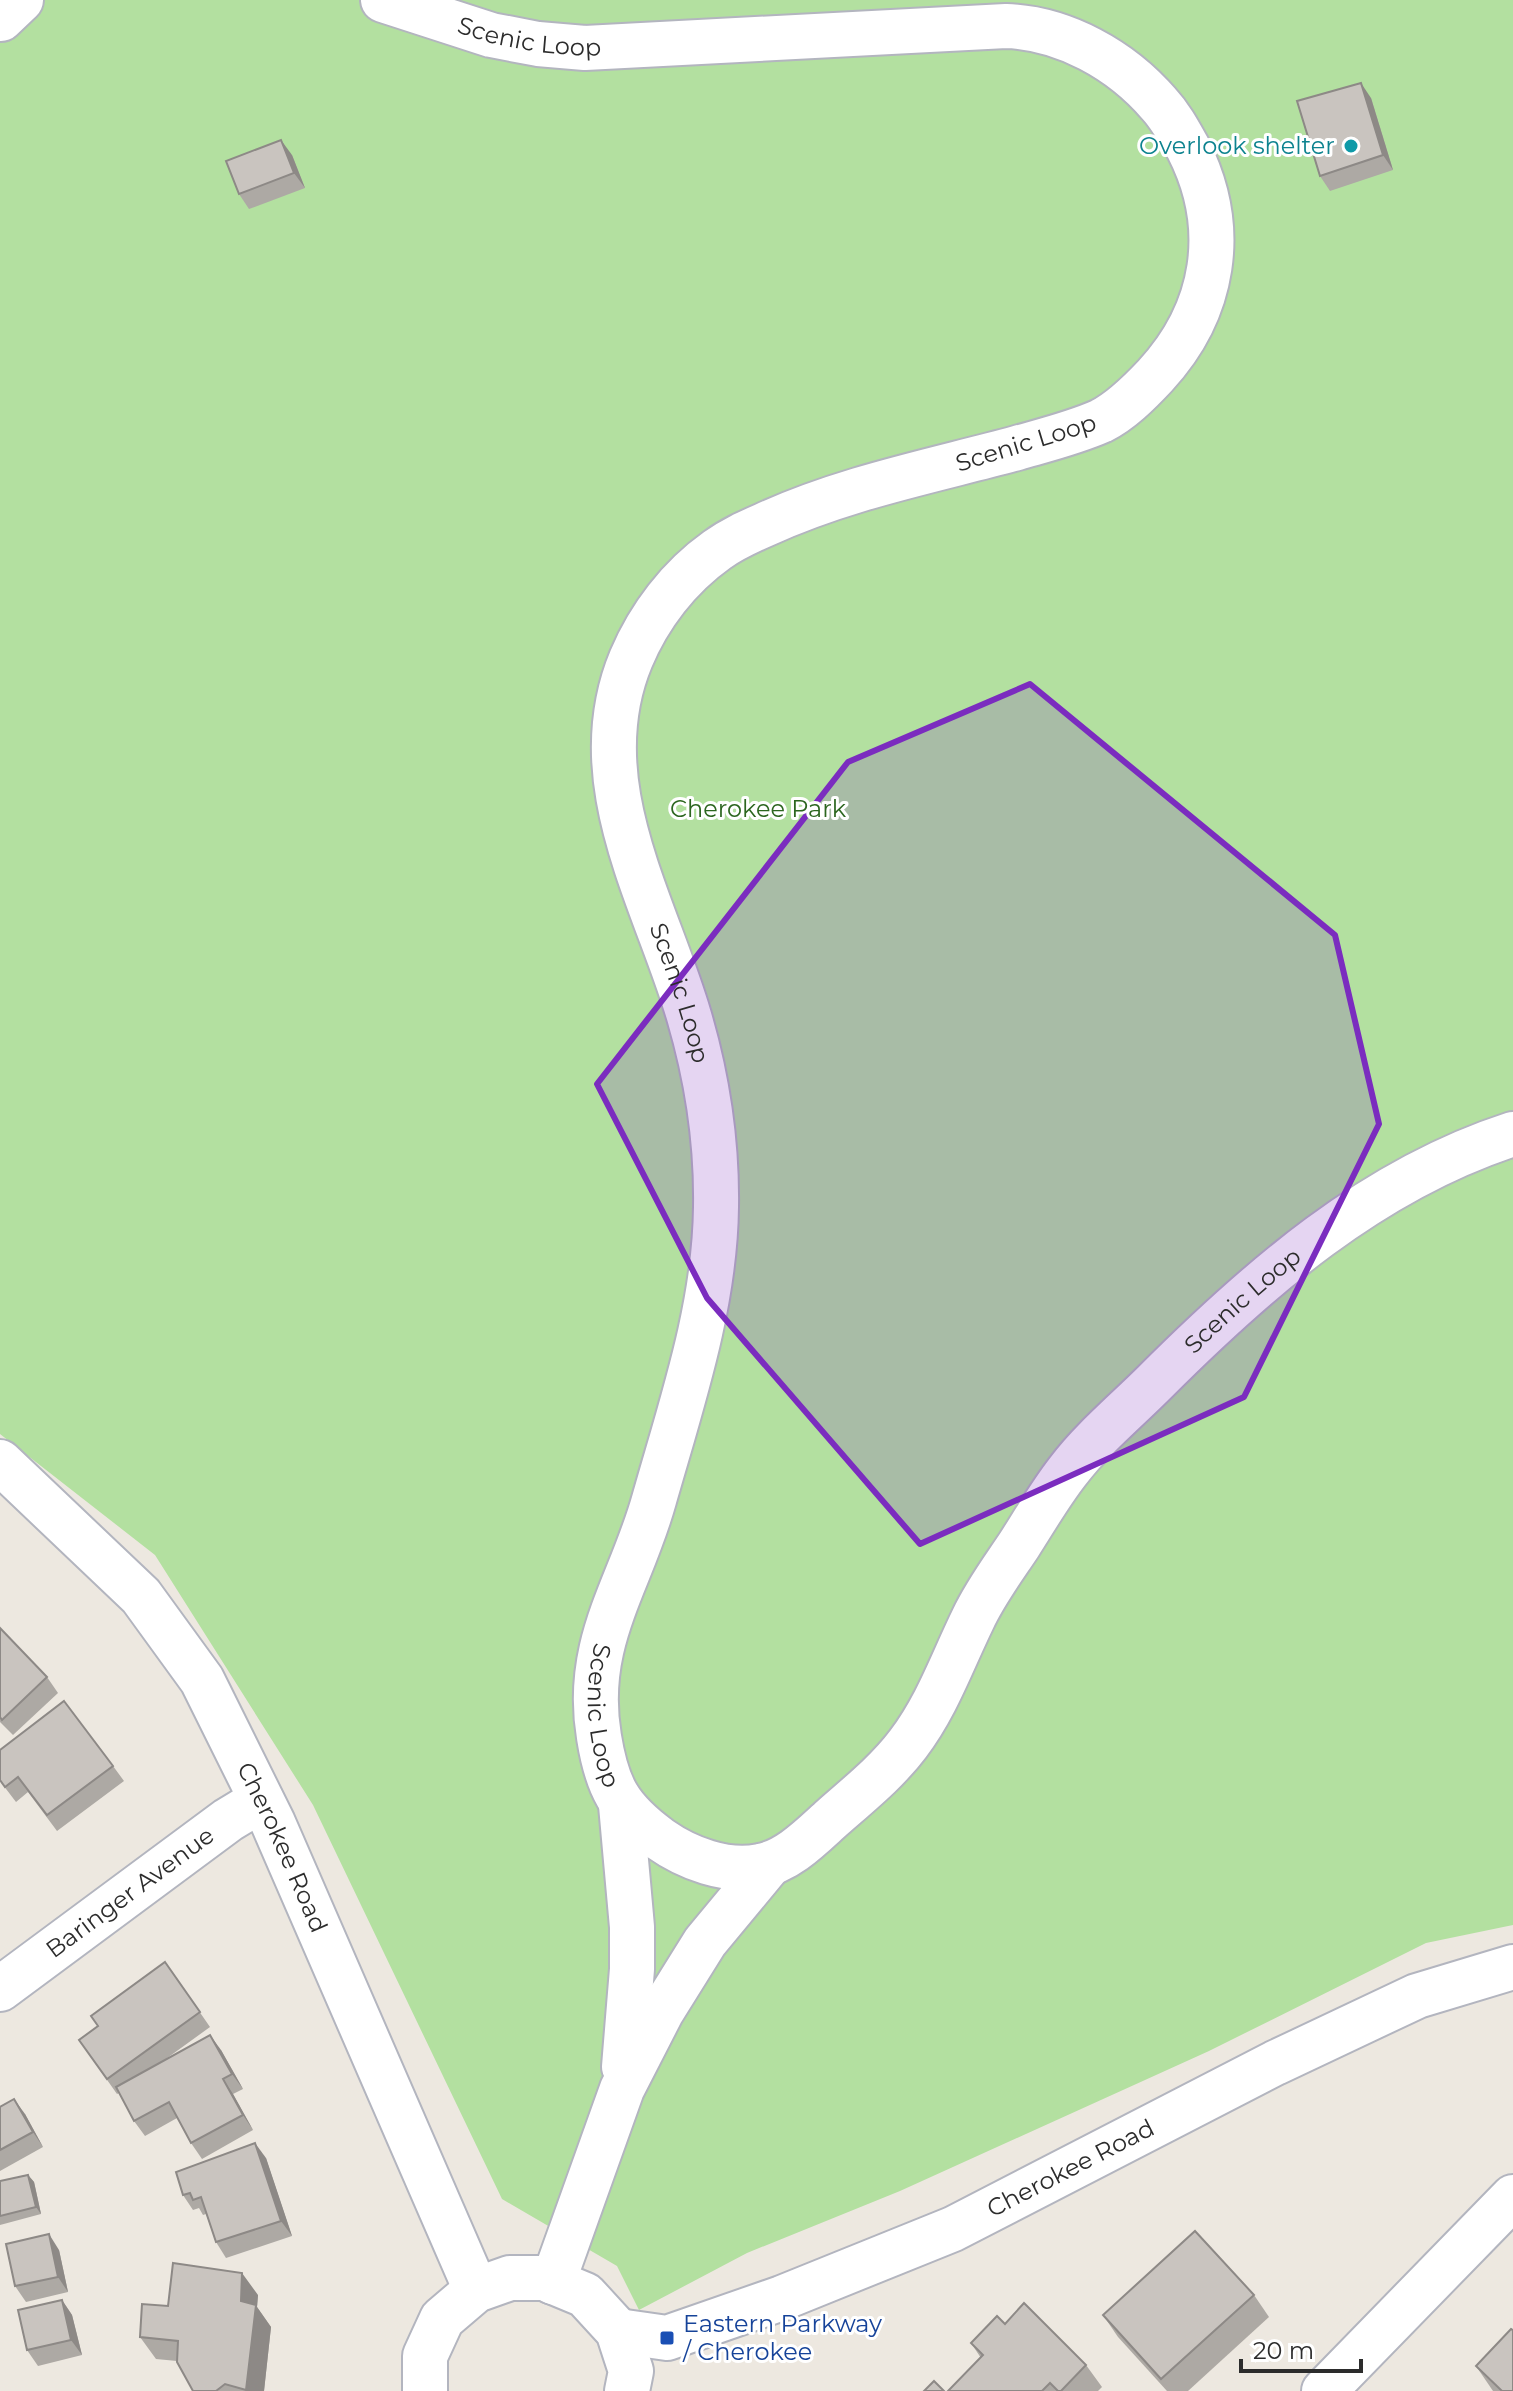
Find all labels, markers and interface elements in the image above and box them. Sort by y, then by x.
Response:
street label: Scenic Loop [454,10,602,62]
place label: Overlook shelter [1139,131,1335,160]
marker: Overlook shelter [1342,137,1360,155]
street label: Scenic Loop [952,407,1100,478]
park label: Cherokee Park [670,794,847,823]
street label: Scenic Loop [644,919,716,1066]
street label: Scenic Loop [1178,1241,1306,1359]
street label: Scenic Loop [582,1641,626,1792]
street label: Cherokee Road [231,1757,334,1937]
street label: Baringer Avenue [40,1820,220,1964]
street label: Cherokee Road [982,2113,1159,2223]
place label: Eastern Parkway / Cherokee [682,2309,882,2366]
scale bar [1241,2323,1361,2373]
marker: Eastern Parkway / Cherokee [658,2329,676,2347]
text: 20 m [1253,2336,1314,2365]

